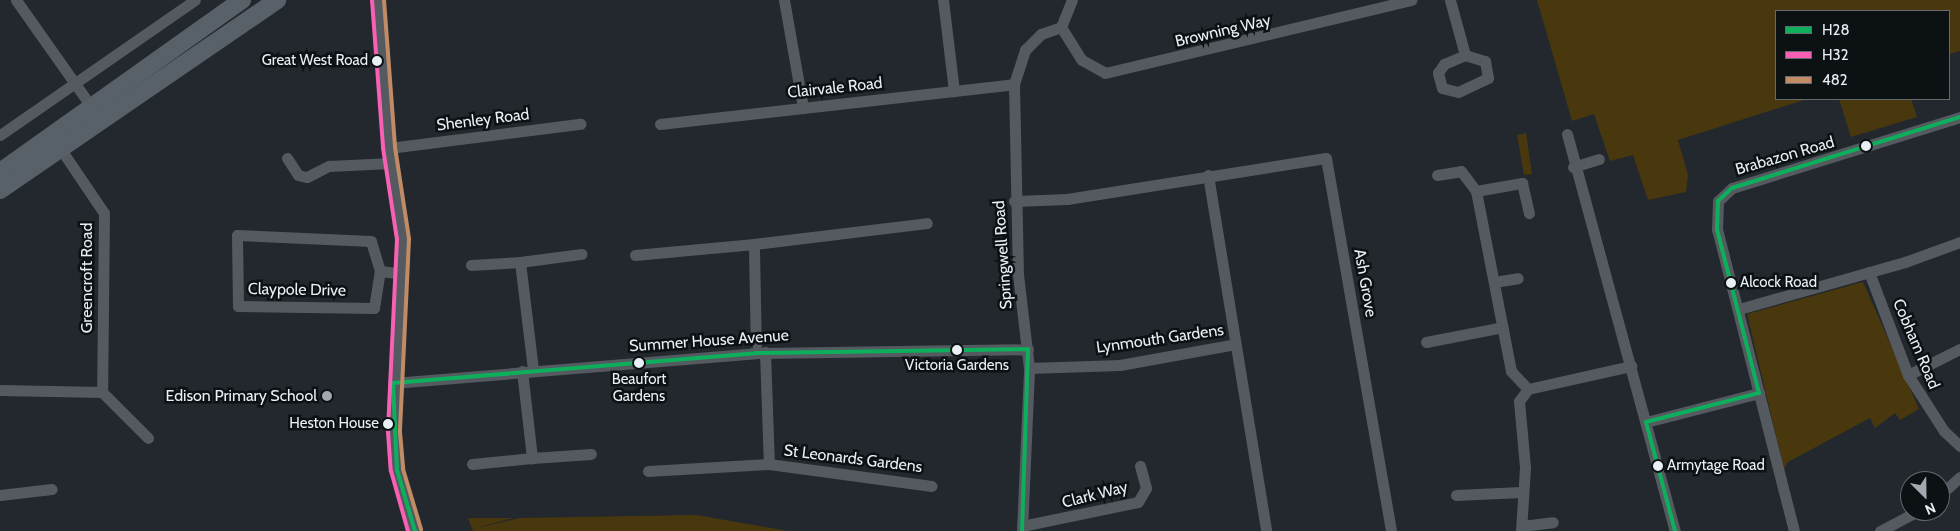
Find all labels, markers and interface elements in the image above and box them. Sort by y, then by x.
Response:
legend [1775,10,1950,100]
street label: Browning Way [1173,11,1273,51]
text: H28 [1822,21,1850,39]
text: H32 [1822,46,1849,64]
place label: Great West Road [262,52,368,70]
marker: Great West Road [372,56,382,66]
text: 482 [1822,71,1848,89]
street label: Clairvale Road [787,73,883,103]
street label: Shenley Road [436,105,530,135]
street label: Brabazon Road [1733,133,1837,179]
unlabelled marker [1861,141,1871,151]
street label: Springwell Road [990,200,1016,310]
street label: Greencroft Road [77,223,97,333]
street label: Ash Grove [1350,247,1380,319]
place label: Alcock Road [1740,274,1817,292]
marker: Alcock Road [1726,278,1736,288]
street label: Claypole Drive [248,280,346,300]
street label: Cobham Road [1888,296,1944,392]
street label: Lynmouth Gardens [1095,321,1225,357]
street label: Summer House Avenue [629,326,789,356]
marker: Victoria Gardens [952,345,962,355]
place label: Victoria Gardens [905,357,1009,375]
marker: Beaufort Gardens [634,358,644,368]
place label: Beaufort Gardens [612,370,666,405]
place label: Edison Primary School [166,386,317,406]
marker: Edison Primary School [321,390,333,402]
place label: Heston House [289,415,379,433]
marker: Heston House [383,419,393,429]
street label: St Leonards Gardens [783,441,923,477]
place label: Armytage Road [1667,457,1765,475]
marker: Armytage Road [1653,461,1663,471]
north arrow [1900,471,1950,521]
street label: Clark Way [1060,478,1130,512]
text: N [1922,499,1939,519]

